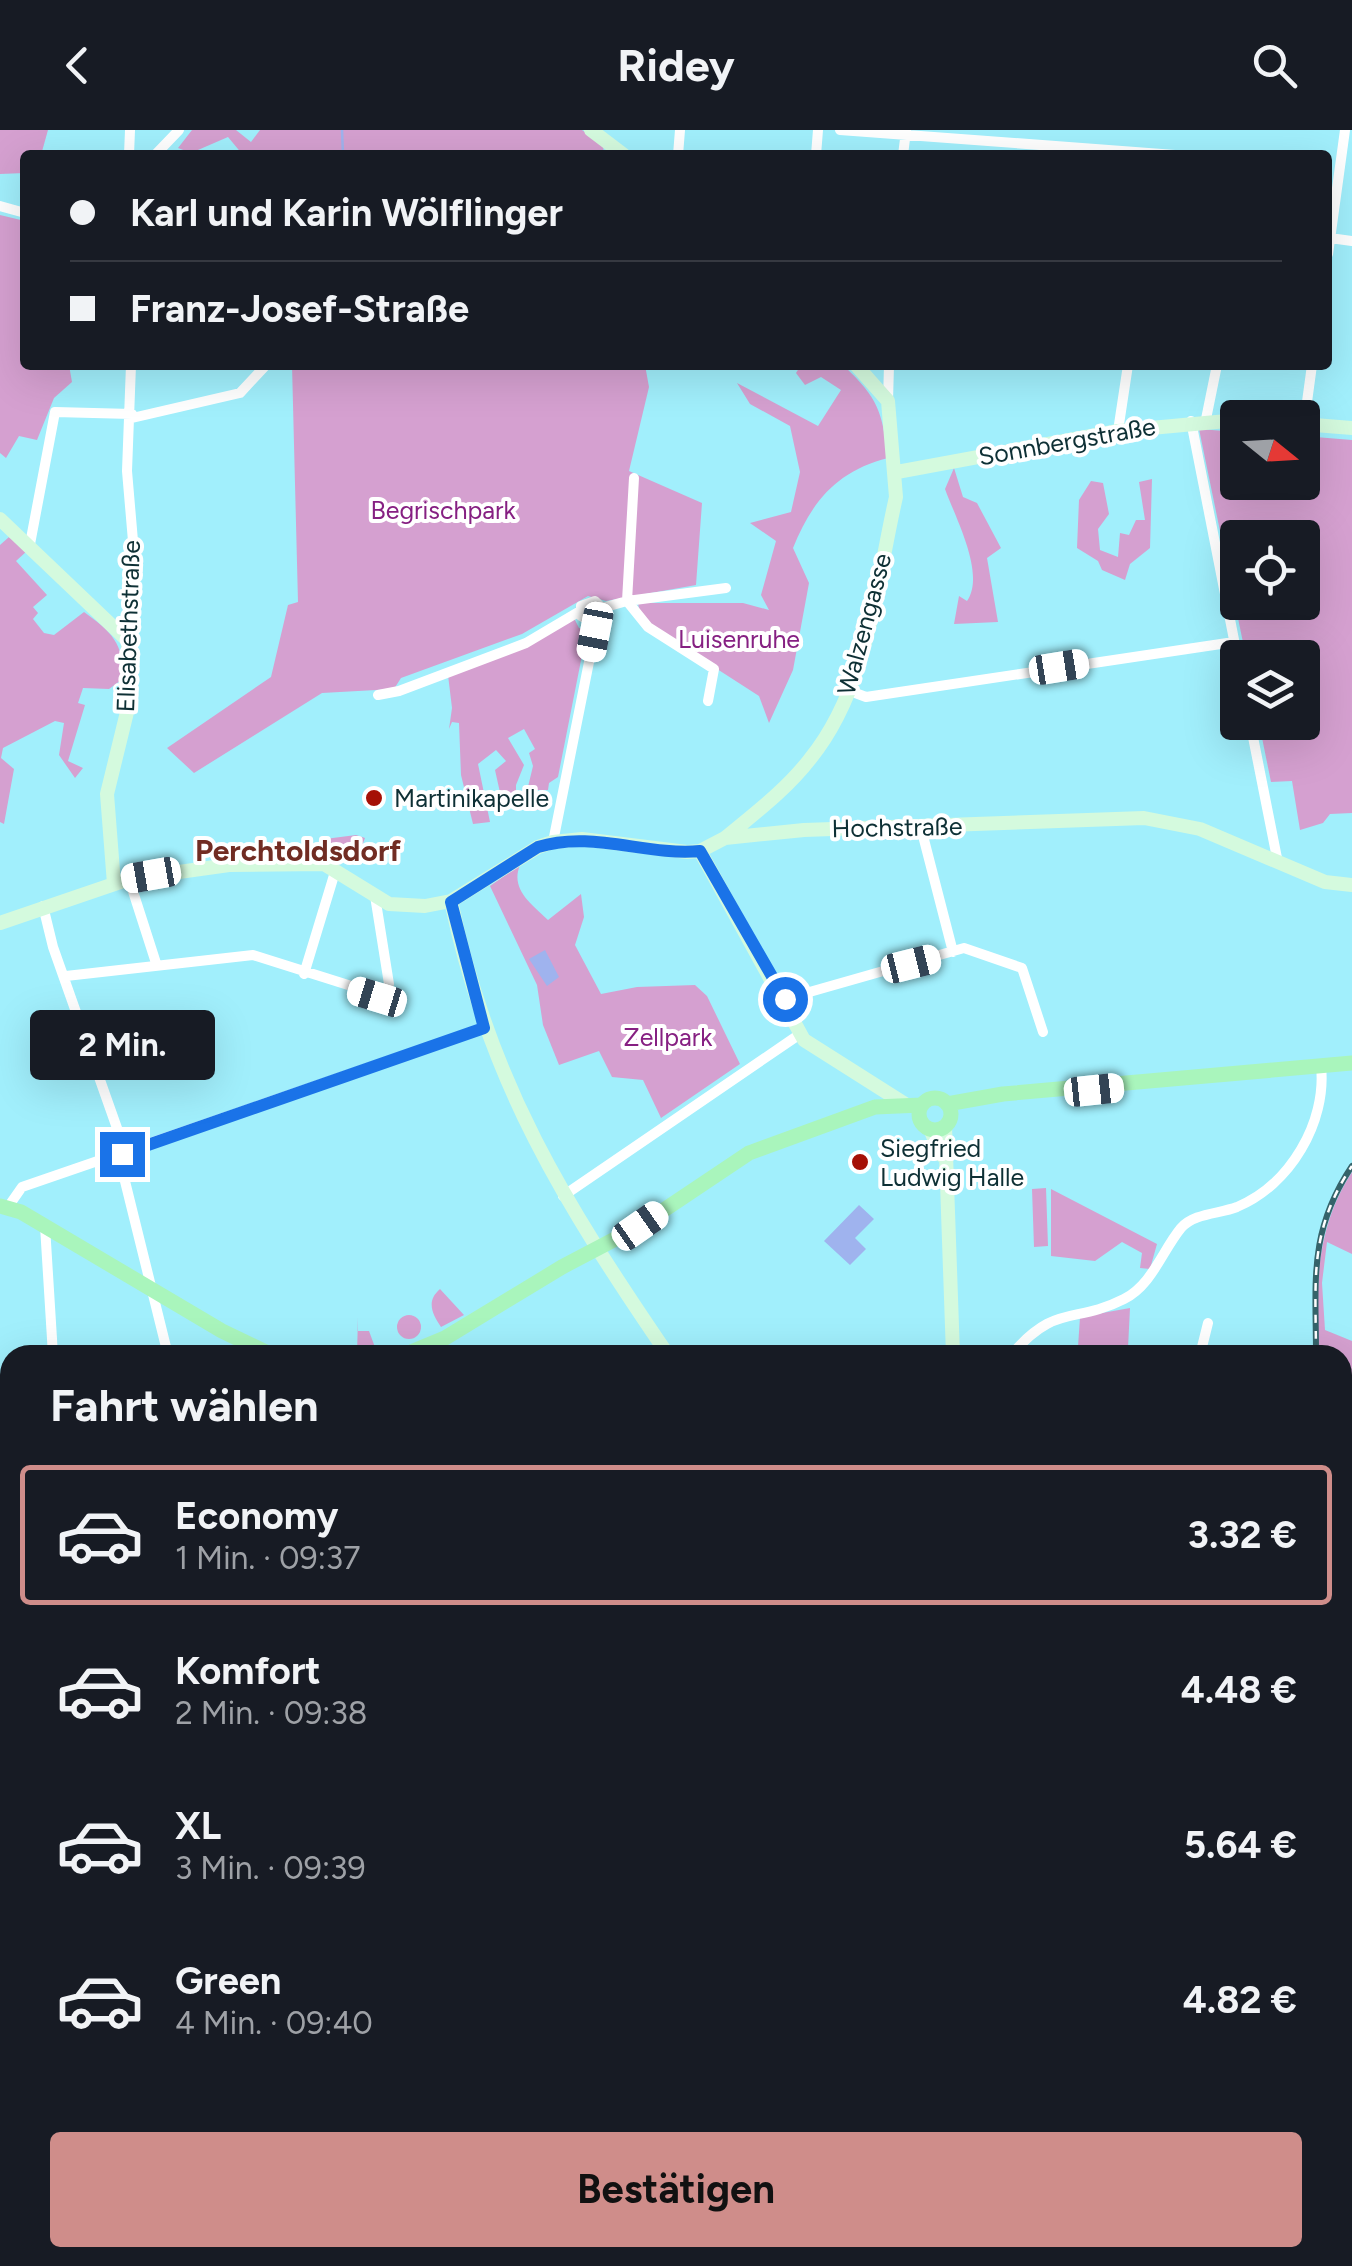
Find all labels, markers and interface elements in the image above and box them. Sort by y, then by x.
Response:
icon: back [50,38,105,93]
text: Ridey [617,38,735,92]
icon: search [1247,38,1302,93]
text: Karl und Karin Wölflinger [130,190,563,236]
text: Franz-Josef-Straße [130,286,469,332]
north arrow [1220,400,1320,500]
map controls [1220,400,1320,740]
street label: Sonnbergstraße [976,411,1158,471]
park label: Begrischpark [370,495,516,525]
button: locate [1220,520,1320,620]
street label: Elisabethstraße [110,539,146,713]
street label: Walzengasse [831,550,897,698]
car [575,600,615,664]
park label: Luisenruhe [678,624,800,654]
button: layers [1220,640,1320,740]
car [1027,647,1091,687]
place label: Martinikapelle [394,783,549,813]
marker: Martinikapelle [363,787,385,809]
street label: Hochstraße [831,811,963,843]
district label: Perchtoldsdorf [195,832,401,869]
car [119,855,183,895]
car [878,942,944,986]
car [344,974,410,1020]
route start [763,977,808,1022]
callout: 2 Min. [29,1009,214,1079]
park label: Zellpark [624,1022,713,1052]
text: 2 Min. [78,1026,167,1064]
car [1063,1072,1125,1108]
route end [100,1132,145,1177]
place label: Siegfried Ludwig Halle [880,1133,1024,1192]
marker: Siegfried Ludwig Halle [849,1151,871,1173]
car [607,1197,673,1255]
text: Fahrt wählen [50,1378,319,1432]
icon: car [55,1490,145,1580]
text: Economy [175,1493,338,1539]
text: 3.32 € [1188,1512,1297,1558]
text: 1 Min. · 09:37 [175,1539,360,1577]
icon: car [55,1645,145,1735]
text: Komfort [175,1648,321,1694]
text: 4.48 € [1181,1667,1297,1713]
text: 2 Min. · 09:38 [175,1694,368,1732]
icon: car [55,1800,145,1890]
text: XL [175,1803,221,1849]
text: 5.64 € [1184,1822,1297,1868]
text: 3 Min. · 09:39 [175,1849,366,1887]
icon: car [55,1955,145,2045]
text: Green [175,1958,281,2004]
text: 4.82 € [1183,1977,1297,2023]
text: 4 Min. · 09:40 [175,2004,373,2042]
button: Bestätigen [50,2132,1302,2247]

